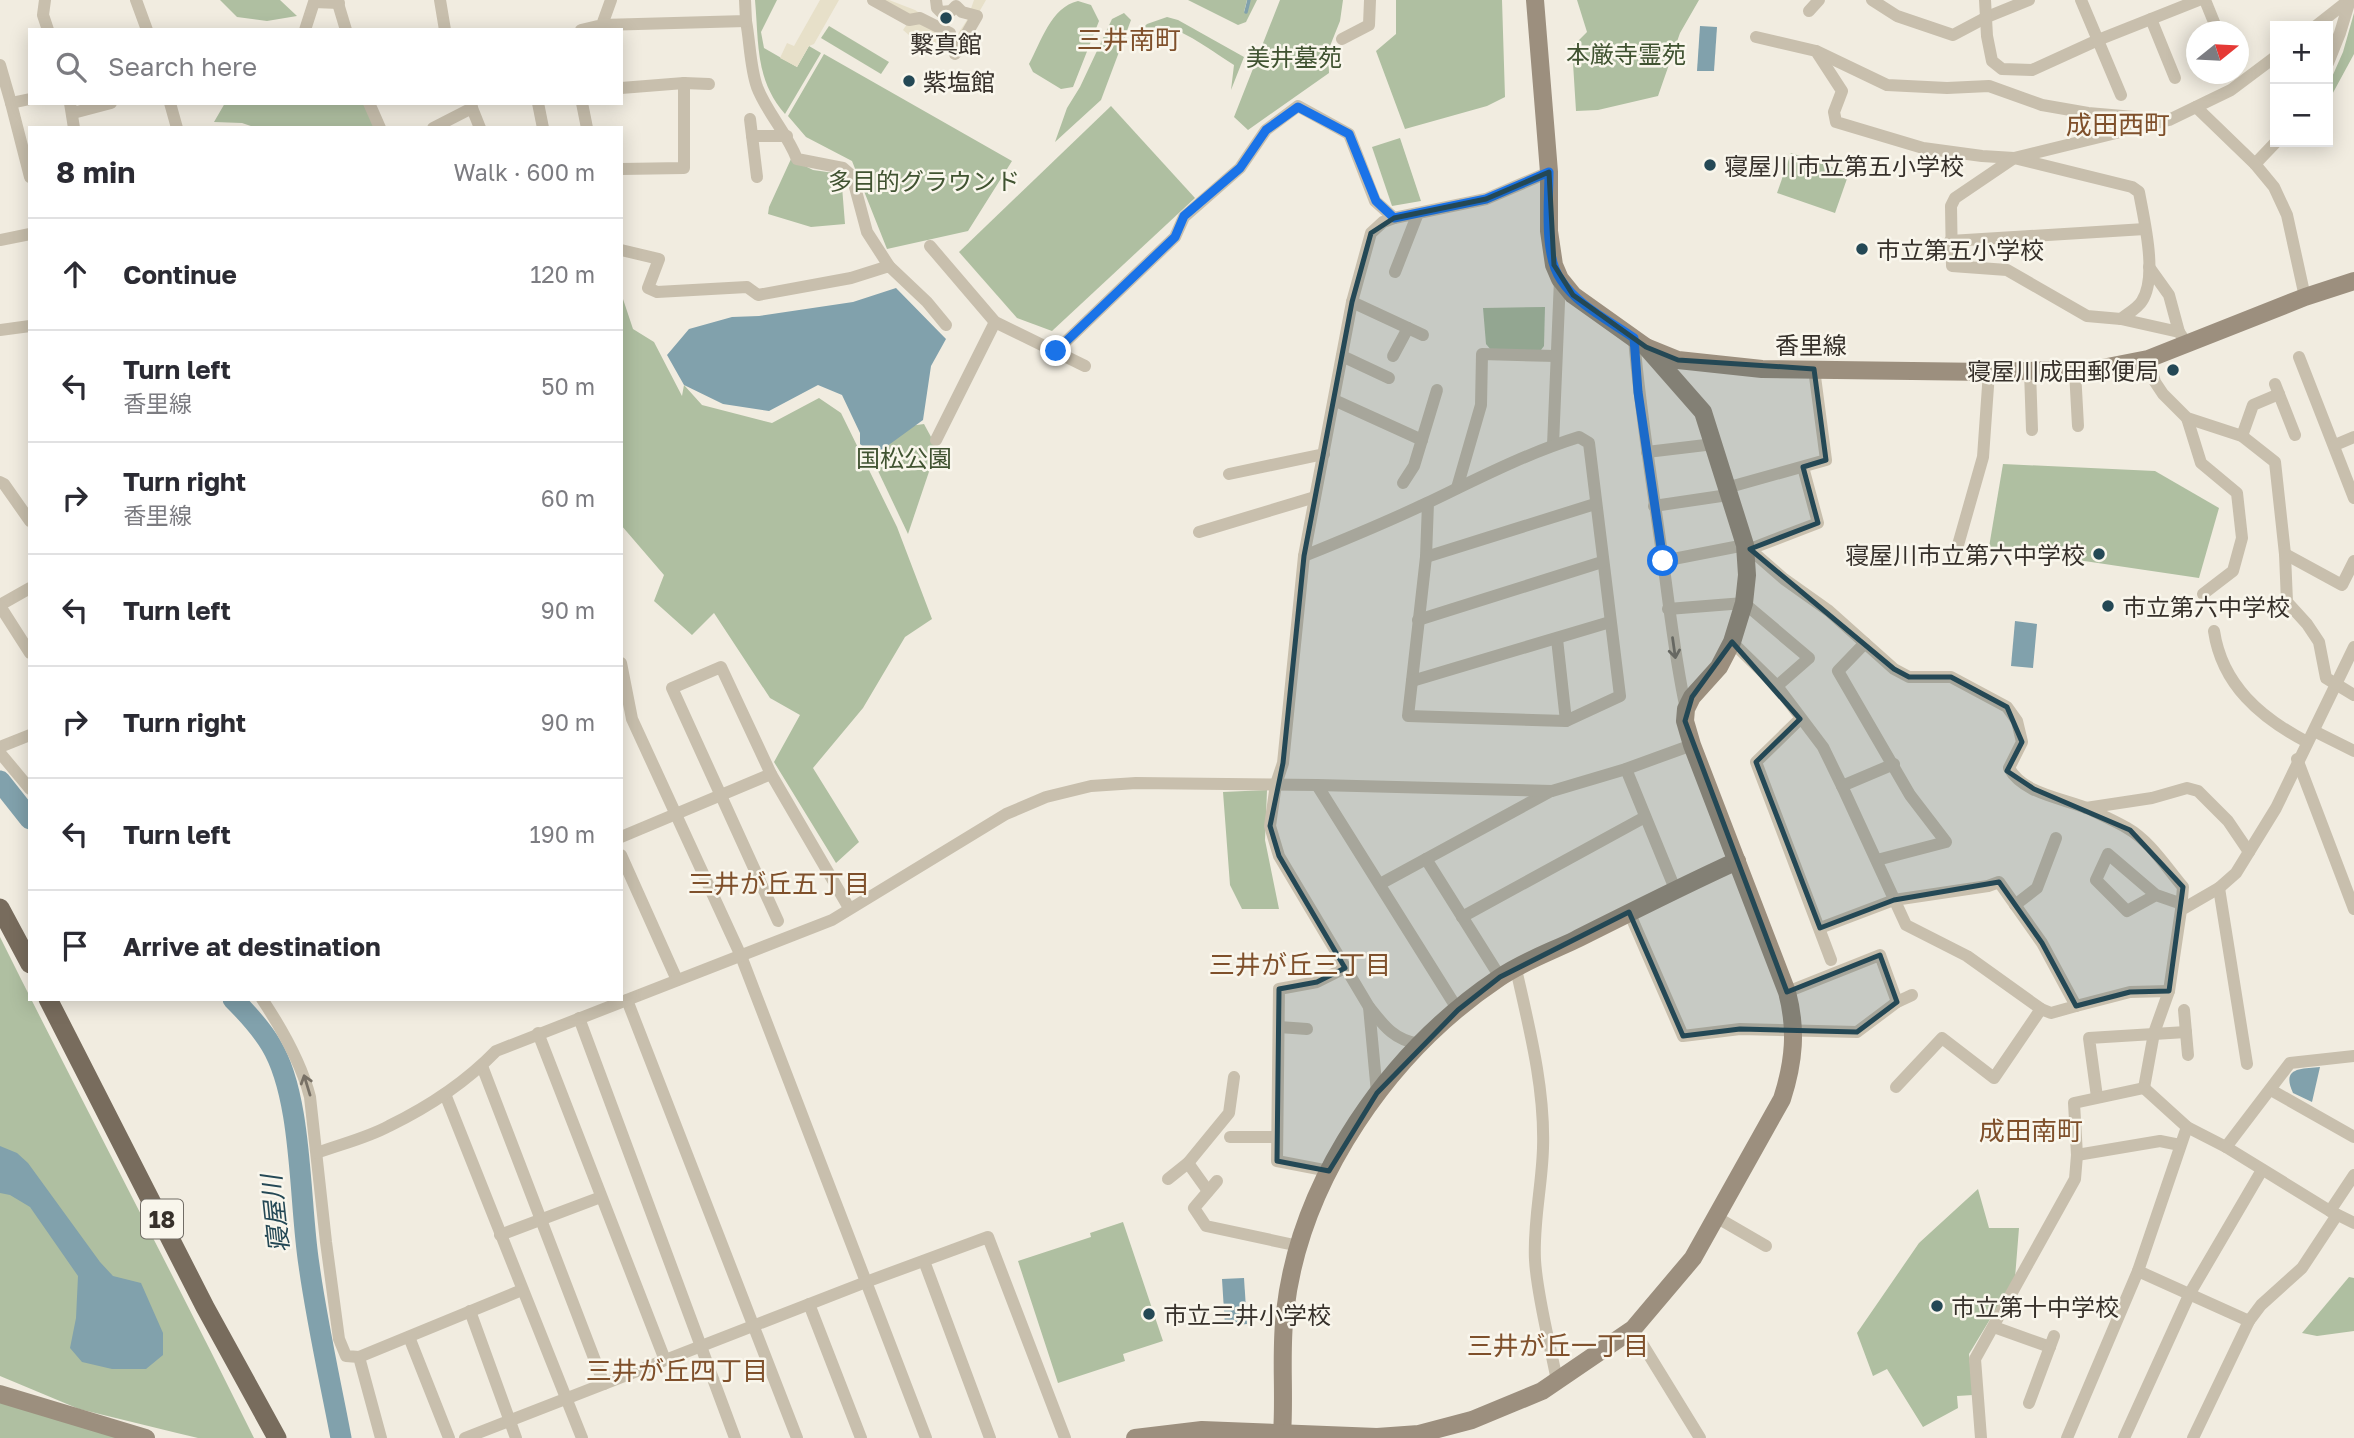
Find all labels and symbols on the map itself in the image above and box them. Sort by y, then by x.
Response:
marker: 繋真館 [938,10,954,26]
north arrow [2186,21,2249,84]
district label: 三井南町 [1077,24,1181,55]
place label: 繋真館 [910,29,982,58]
park label: 本厳寺霊苑 [1566,39,1686,68]
park label: 美井墓苑 [1246,42,1342,71]
place label: 紫塩館 [923,67,995,96]
marker: 紫塩館 [901,73,917,89]
district label: 成田西町 [2066,109,2170,140]
place label: 寝屋川市立第五小学校 [1724,151,1964,180]
marker: 寝屋川市立第五小学校 [1702,157,1718,173]
park label: 多目的グラウンド [828,166,1020,195]
place label: 市立第五小学校 [1876,235,2044,264]
marker: 市立第五小学校 [1854,241,1870,257]
street label: 香里線 [1775,330,1847,359]
route end [1040,335,1071,366]
place label: 寝屋川成田郵便局 [1967,356,2159,385]
marker: 寝屋川成田郵便局 [2165,362,2181,378]
park label: 国松公園 [856,443,952,472]
place label: 寝屋川市立第六中学校 [1845,540,2085,569]
route start [1647,545,1678,576]
marker: 寝屋川市立第六中学校 [2091,546,2107,562]
place label: 市立第六中学校 [2122,592,2290,621]
marker: 市立第六中学校 [2100,598,2116,614]
one-way arrow [1668,637,1681,659]
district label: 三井が丘五丁目 [688,868,870,899]
district label: 三井が丘三丁目 [1209,949,1391,980]
one-way arrow [299,1075,312,1097]
district label: 成田南町 [1979,1115,2083,1146]
water label: 寝屋川 [255,1171,294,1254]
road number: 18 [141,1200,183,1238]
place label: 市立第十中学校 [1951,1292,2119,1321]
marker: 市立第十中学校 [1929,1298,1945,1314]
place label: 市立三井小学校 [1163,1300,1331,1329]
marker: 市立三井小学校 [1141,1306,1157,1322]
district label: 三井が丘一丁目 [1467,1330,1649,1361]
district label: 三井が丘四丁目 [586,1355,768,1386]

